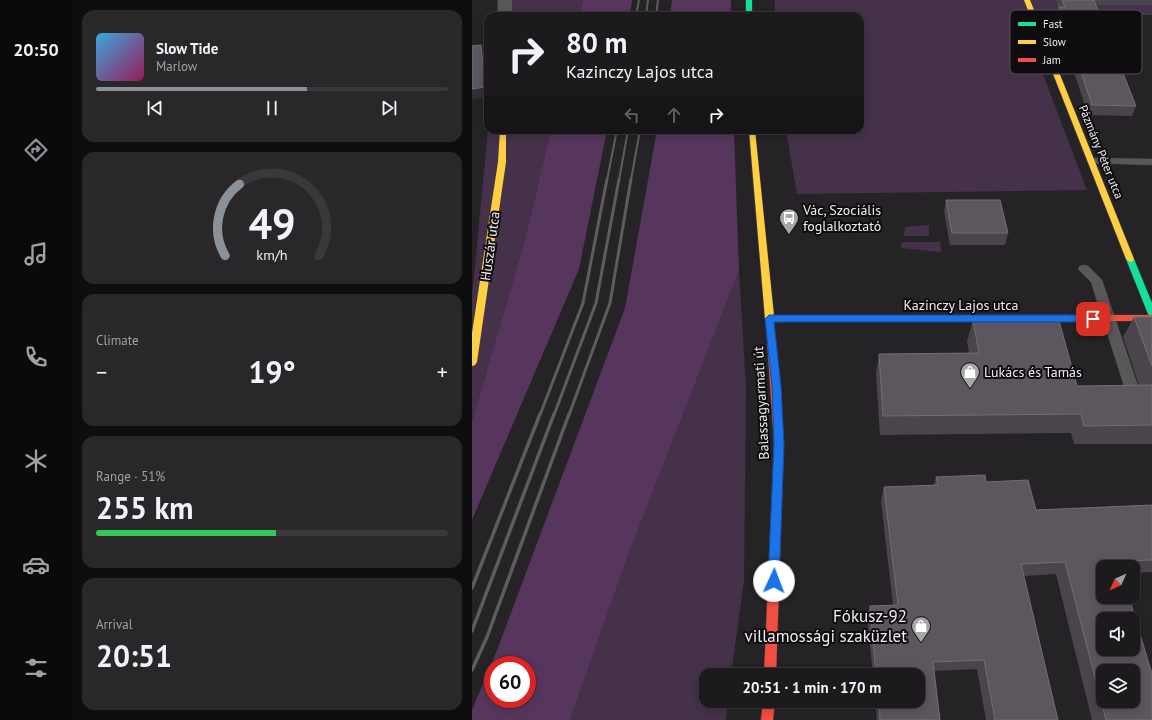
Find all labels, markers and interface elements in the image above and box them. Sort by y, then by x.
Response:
legend [1010,10,1142,74]
text: Fast [1043,17,1063,31]
text: 80 m [566,24,627,61]
icon: right [500,28,552,80]
text: Slow [1043,35,1066,49]
text: 20:50 [13,38,59,61]
text: Slow Tide [156,39,218,58]
text: Jam [1042,53,1061,67]
text: Marlow [156,58,197,75]
text: Kazinczy Lajos utca [566,60,714,83]
icon: previous [144,97,166,119]
icon: pause [261,97,283,119]
icon: next [378,97,400,119]
street label: Pázmány Péter utca [1076,103,1127,201]
icon: left [621,104,643,126]
icon: ahead [663,104,685,126]
icon: right [705,104,727,126]
icon: directions [22,136,50,164]
text: 49 [248,197,296,250]
place label: Vác, Szociális foglalkoztató [802,201,881,235]
bus stop icon: Vác, Szociális foglalkoztató [778,207,800,235]
street label: Huszár utca [476,210,504,282]
icon: music [22,240,50,268]
text: km/h [256,245,288,264]
street label: Kazinczy Lajos utca [904,296,1019,314]
pin [1076,302,1110,336]
icon: arrive [1082,308,1104,330]
text: Climate [96,332,139,349]
icon: phone [22,343,50,371]
street label: Balassagyarmati út [749,346,773,460]
text: 19° [248,352,296,391]
text: − [96,358,107,386]
text: + [437,358,448,386]
shop icon: Lukács és Tamás [959,361,981,389]
place label: Lukács és Tamás [984,363,1082,381]
icon: climate [22,447,50,475]
text: Range · 51% [96,468,165,485]
text: 255 km [96,488,194,527]
icon: car [22,551,50,579]
position arrow [753,560,795,602]
north arrow [1096,560,1140,604]
map controls [1096,560,1140,708]
place label: Fókusz-92 villamossági szaküzlet [745,605,907,647]
button: sound [1096,612,1140,656]
shop icon: Fókusz-92 villamossági szaküzlet [910,615,932,643]
text: Arrival [96,616,132,633]
text: 20:51 [96,636,172,675]
icon: filters [22,654,50,682]
speed limit sign: 60 [484,656,536,708]
button: layers [1096,664,1140,708]
text: 20:51 · 1 min · 170 m [743,678,881,697]

